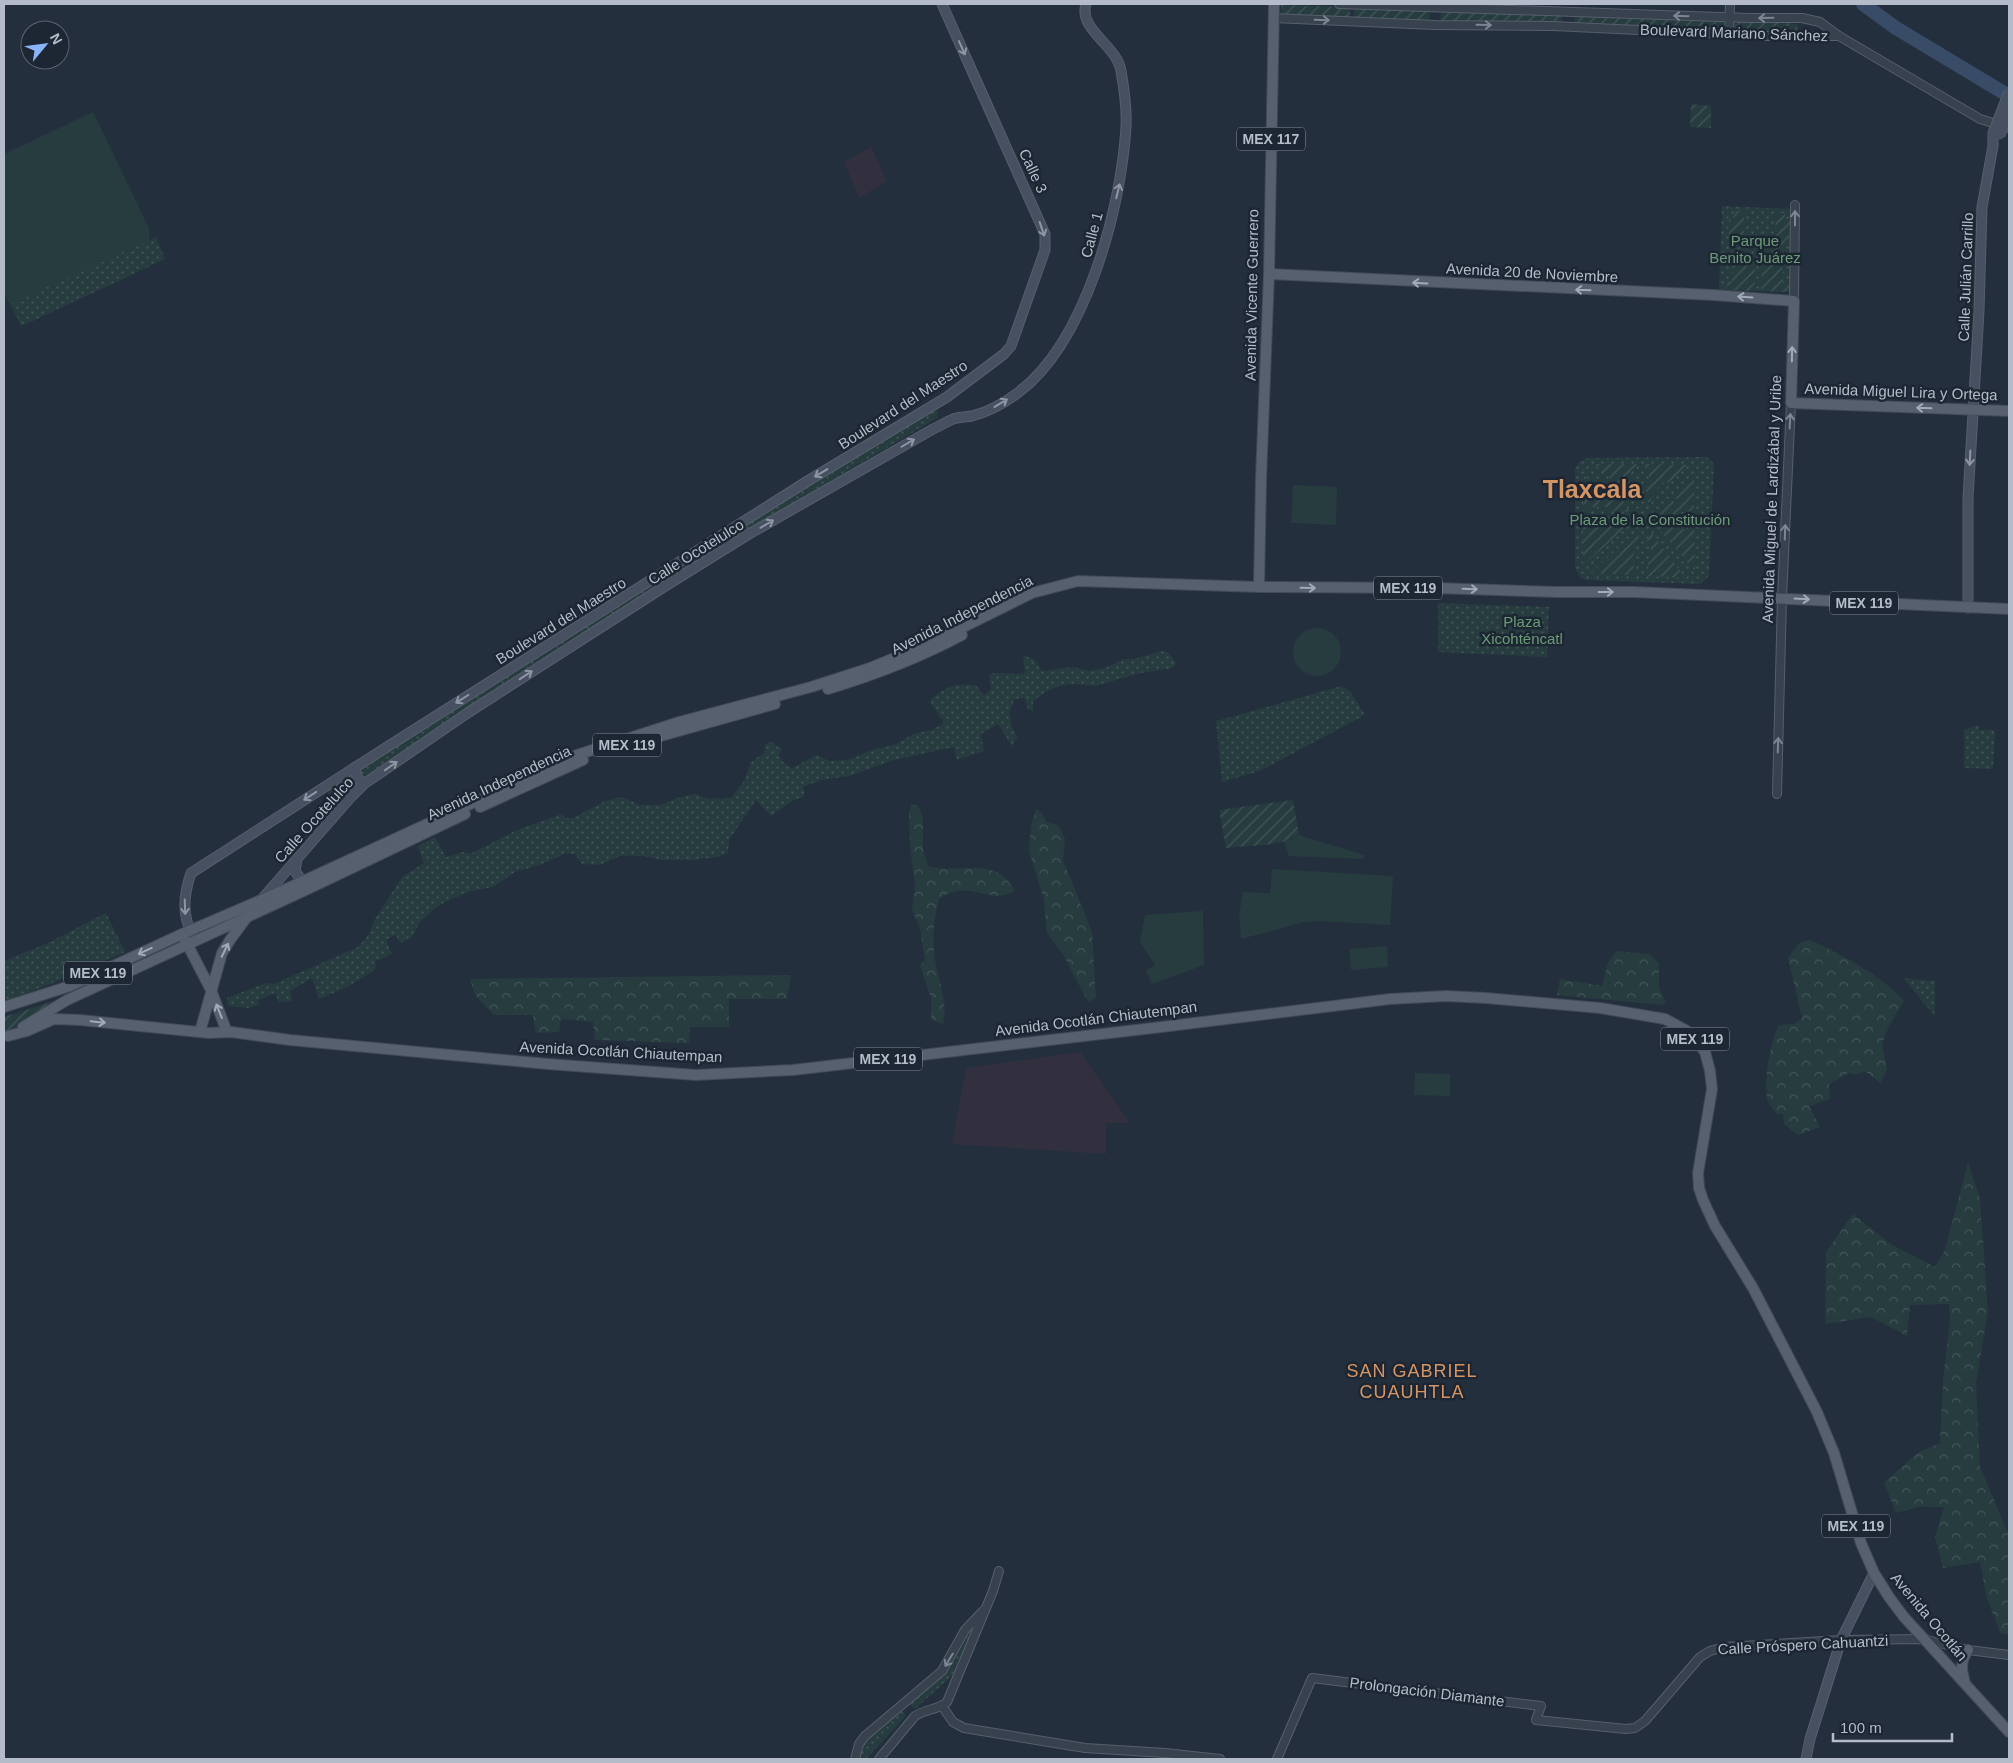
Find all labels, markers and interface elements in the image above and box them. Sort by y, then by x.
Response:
one-way arrow [1673,11,1690,21]
one-way arrow [1758,13,1774,23]
one-way arrow [1314,15,1330,25]
north arrow [20,20,70,70]
one-way arrow [1476,21,1492,30]
street label: Boulevard Mariano Sánchez [1640,21,1828,44]
text: N [47,30,66,47]
one-way arrow [957,40,967,55]
road number: MEX 117 [1237,128,1305,150]
street label: Calle 3 [1016,146,1051,196]
one-way arrow [1114,183,1123,199]
street label: Avenida Vicente Guerrero [1241,209,1262,381]
street label: Calle 1 [1077,210,1106,260]
one-way arrow [1790,210,1800,226]
street label: Calle Julián Carrillo [1955,212,1976,342]
one-way arrow [1038,220,1047,236]
park label: Parque Benito Juárez [1709,232,1801,266]
street label: Avenida 20 de Noviembre [1446,260,1619,285]
one-way arrow [1413,278,1429,287]
one-way arrow [1575,285,1591,295]
one-way arrow [1737,293,1753,302]
one-way arrow [1787,346,1797,362]
street label: Boulevard del Maestro [835,357,970,453]
street label: Avenida Miguel de Lardizábal y Uribe [1759,375,1784,623]
street label: Avenida Miguel Lira y Ortega [1804,380,1998,403]
one-way arrow [993,398,1007,408]
one-way arrow [1917,403,1933,412]
one-way arrow [1785,413,1794,429]
one-way arrow [901,438,916,448]
one-way arrow [1966,450,1975,466]
one-way arrow [815,468,829,478]
district label: Tlaxcala [1543,475,1642,503]
park label: Plaza de la Constitución [1570,511,1730,528]
street label: Calle Ocotelulco [645,515,747,588]
one-way arrow [760,518,774,528]
one-way arrow [1780,524,1790,540]
street label: Avenida Independencia [888,571,1036,658]
street label: Boulevard del Maestro [493,574,629,668]
road number: MEX 119 [1374,576,1442,600]
one-way arrow [1299,583,1315,592]
one-way arrow [1462,584,1478,594]
one-way arrow [1597,587,1613,597]
road number: MEX 119 [1830,592,1898,614]
one-way arrow [1793,595,1809,604]
park label: Plaza Xicohténcatl [1481,613,1563,647]
one-way arrow [518,669,532,679]
one-way arrow [455,695,469,705]
road number: MEX 119 [593,734,661,756]
one-way arrow [1774,737,1783,753]
street label: Avenida Independencia [424,741,574,823]
one-way arrow [384,761,398,771]
street label: Calle Ocotelulco [271,773,356,866]
one-way arrow [303,791,317,801]
one-way arrow [180,899,189,915]
one-way arrow [220,942,230,957]
one-way arrow [138,947,153,956]
road number: MEX 119 [64,961,132,984]
street label: Avenida Ocotlán Chiautempan [994,998,1198,1039]
one-way arrow [214,1004,224,1019]
one-way arrow [90,1017,106,1026]
road number: MEX 119 [1661,1028,1729,1050]
street label: Avenida Ocotlán Chiautempan [519,1038,723,1065]
road number: MEX 119 [854,1048,922,1070]
district label: SAN GABRIEL CUAUHTLA [1346,1361,1478,1402]
road number: MEX 119 [1822,1514,1890,1538]
street label: Avenida Ocotlán [1888,1569,1971,1664]
street label: Calle Próspero Cahuantzi [1717,1632,1889,1657]
one-way arrow [944,1652,954,1666]
street label: Prolongación Diamante [1349,1674,1505,1709]
scale bar [1833,1710,1952,1742]
text: 100 m [1840,1719,1882,1736]

